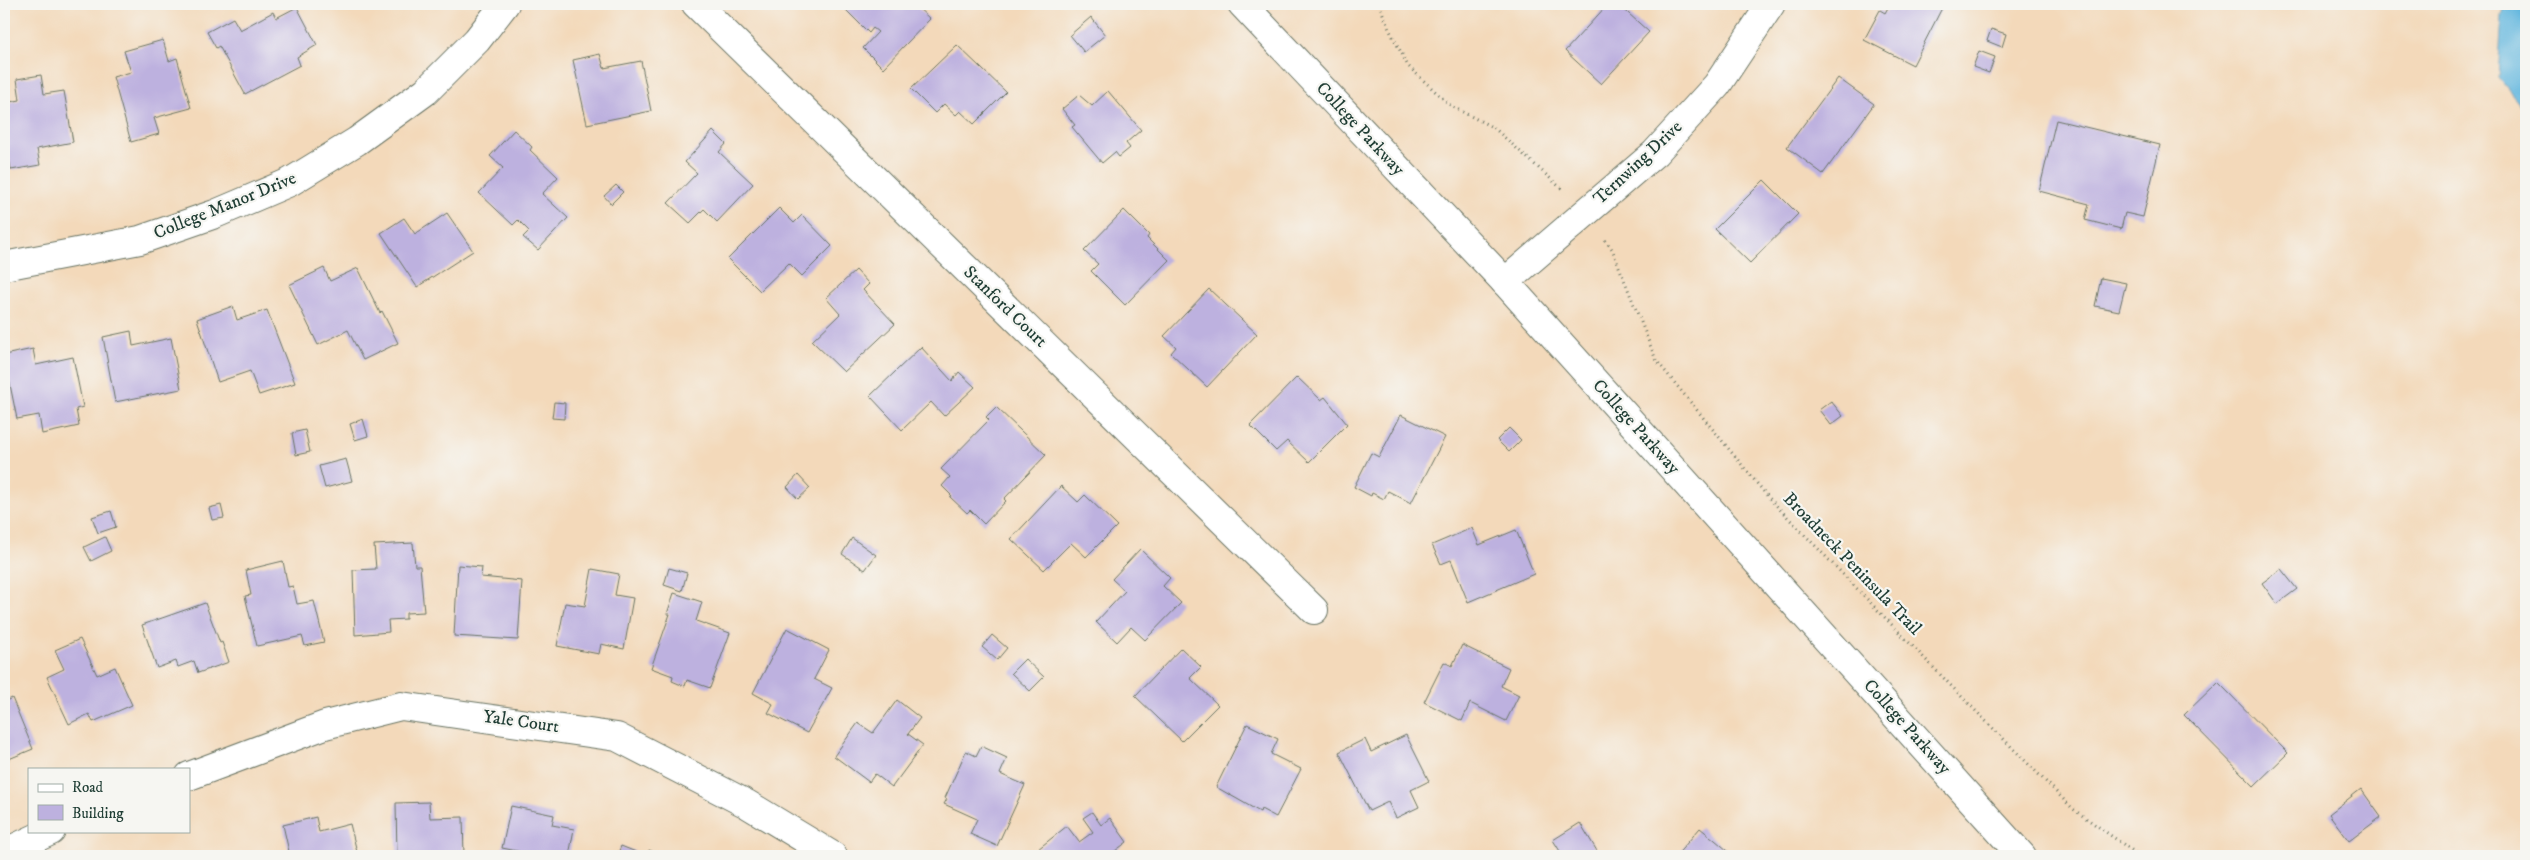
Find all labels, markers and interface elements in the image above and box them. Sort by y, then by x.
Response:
street label: College Parkway [1311,78,1409,181]
street label: Ternwing Drive [1589,116,1687,210]
street label: College Manor Drive [151,167,299,245]
street label: Stanford Court [959,262,1052,353]
street label: College Parkway [1588,375,1685,479]
street label: Broadneck Peninsula Trail [1778,488,1926,640]
street label: College Parkway [1859,675,1956,779]
street label: Yale Court [482,706,561,738]
legend [28,768,190,832]
text: Road [72,778,104,797]
text: Building [72,804,124,823]

